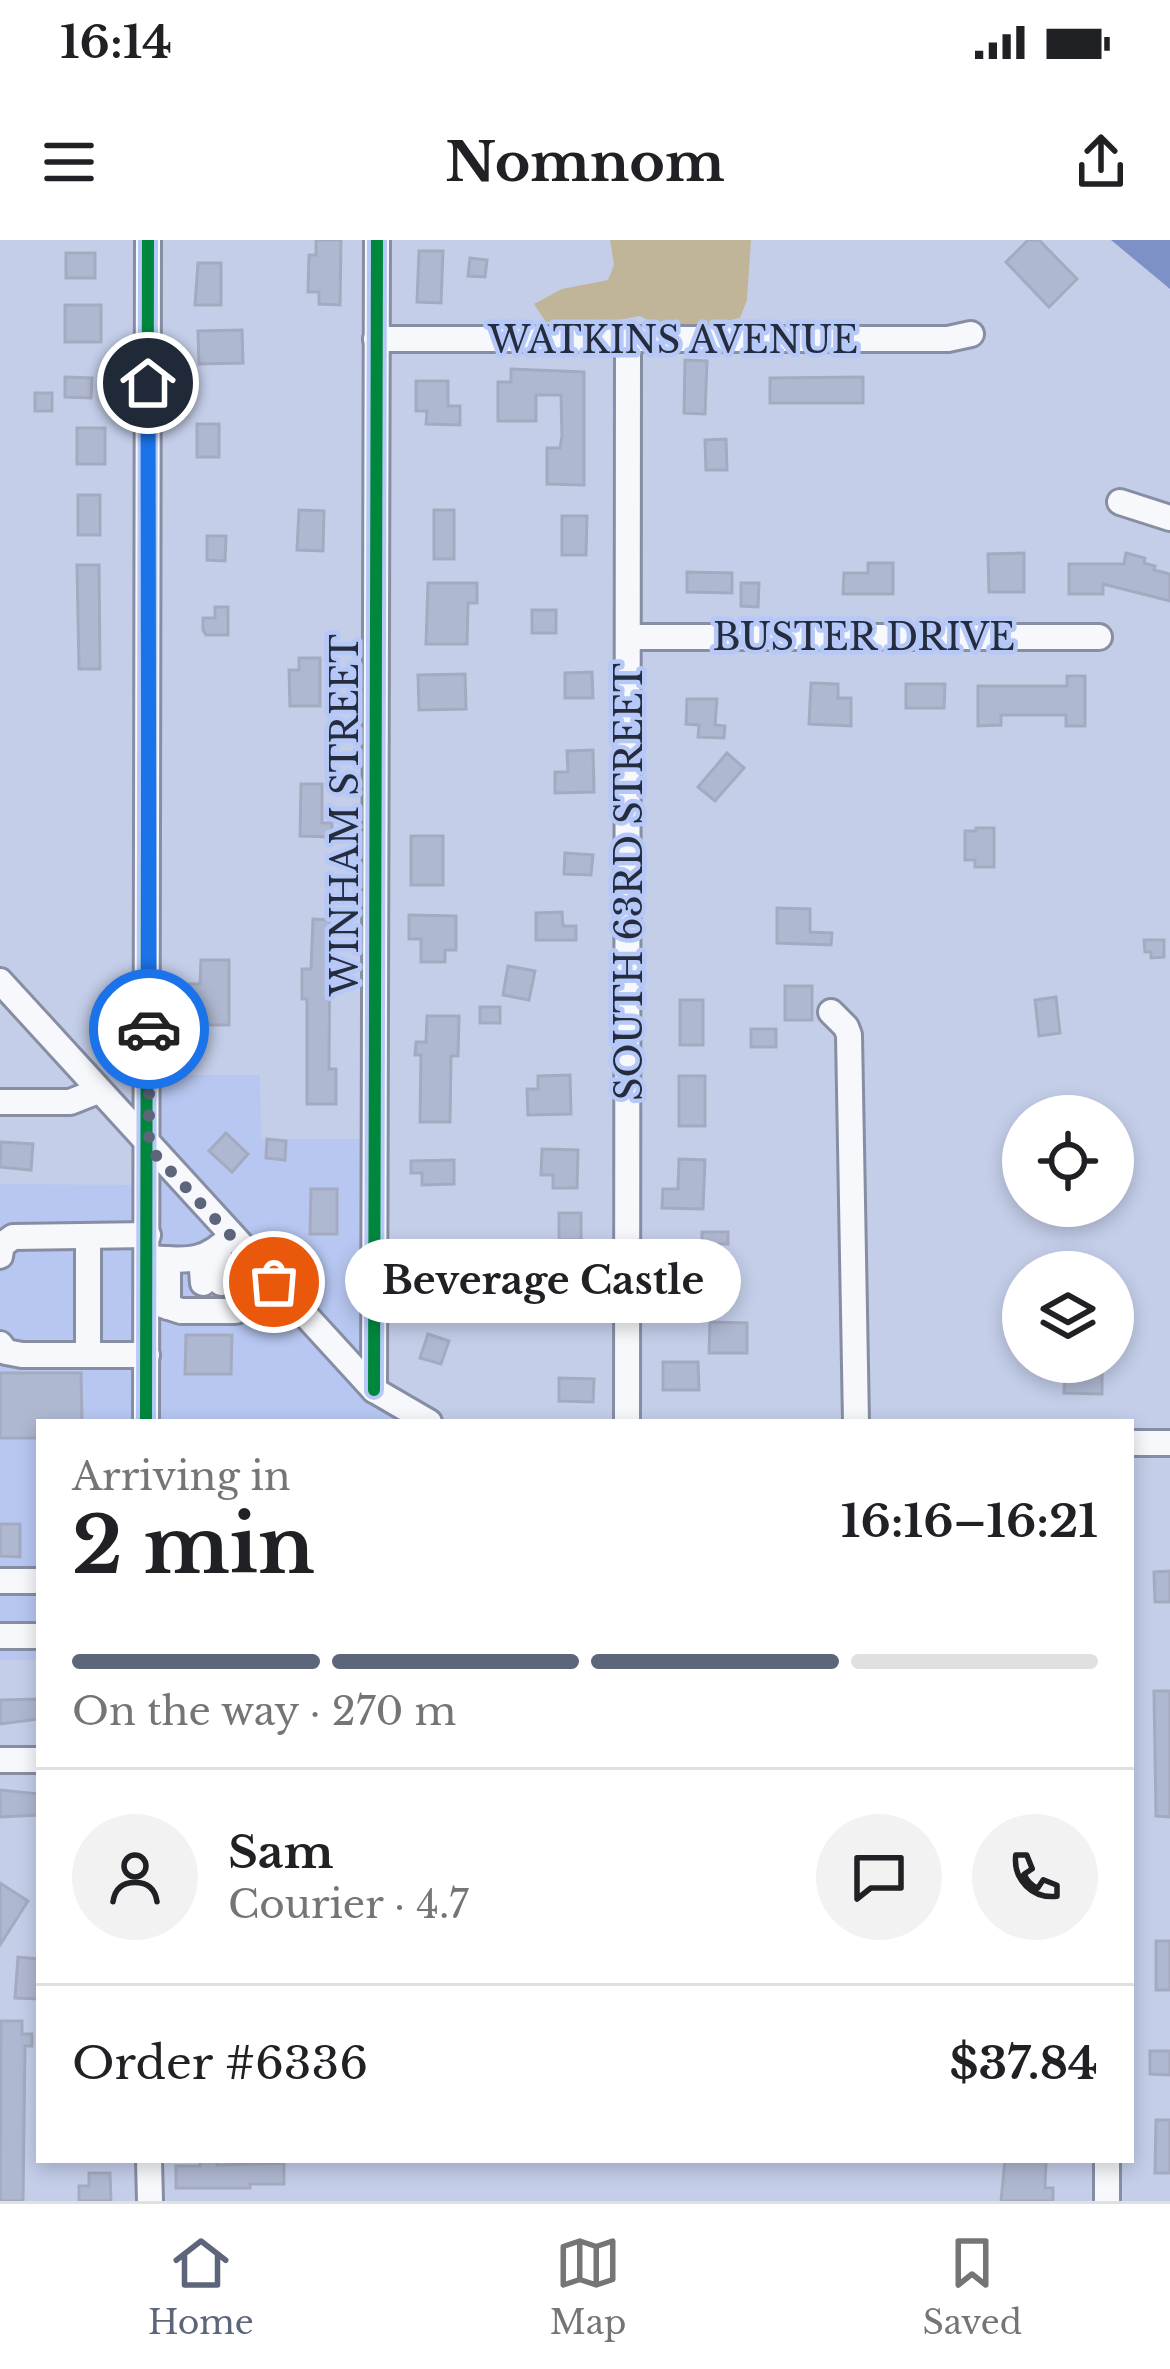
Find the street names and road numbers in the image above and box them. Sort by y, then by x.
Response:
street label: WATKINS AVENUE [487,318,858,363]
street label: BUSTER DRIVE [713,615,1015,660]
street label: WINHAM STREET [323,634,368,997]
street label: SOUTH 63RD STREET [607,663,652,1101]

